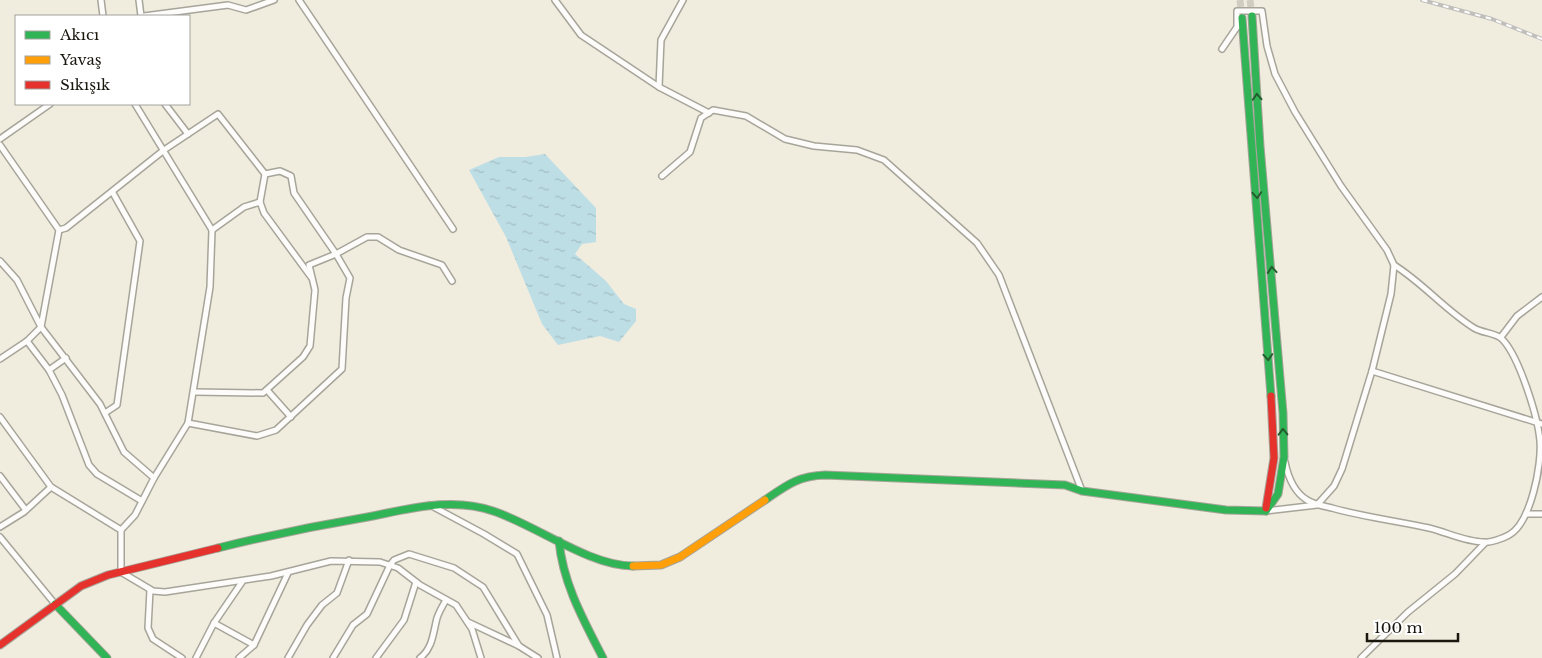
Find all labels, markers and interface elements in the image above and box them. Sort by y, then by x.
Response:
legend [15,15,190,105]
text: Akıcı [59,25,99,44]
text: Yavaş [59,50,102,69]
text: Sıkışık [60,75,111,94]
one-way arrow [1252,93,1263,101]
one-way arrow [1251,191,1262,199]
one-way arrow [1267,266,1278,274]
one-way arrow [1263,353,1274,361]
one-way arrow [1278,428,1288,436]
scale bar [1367,610,1458,642]
text: 100 m [1374,618,1423,637]

